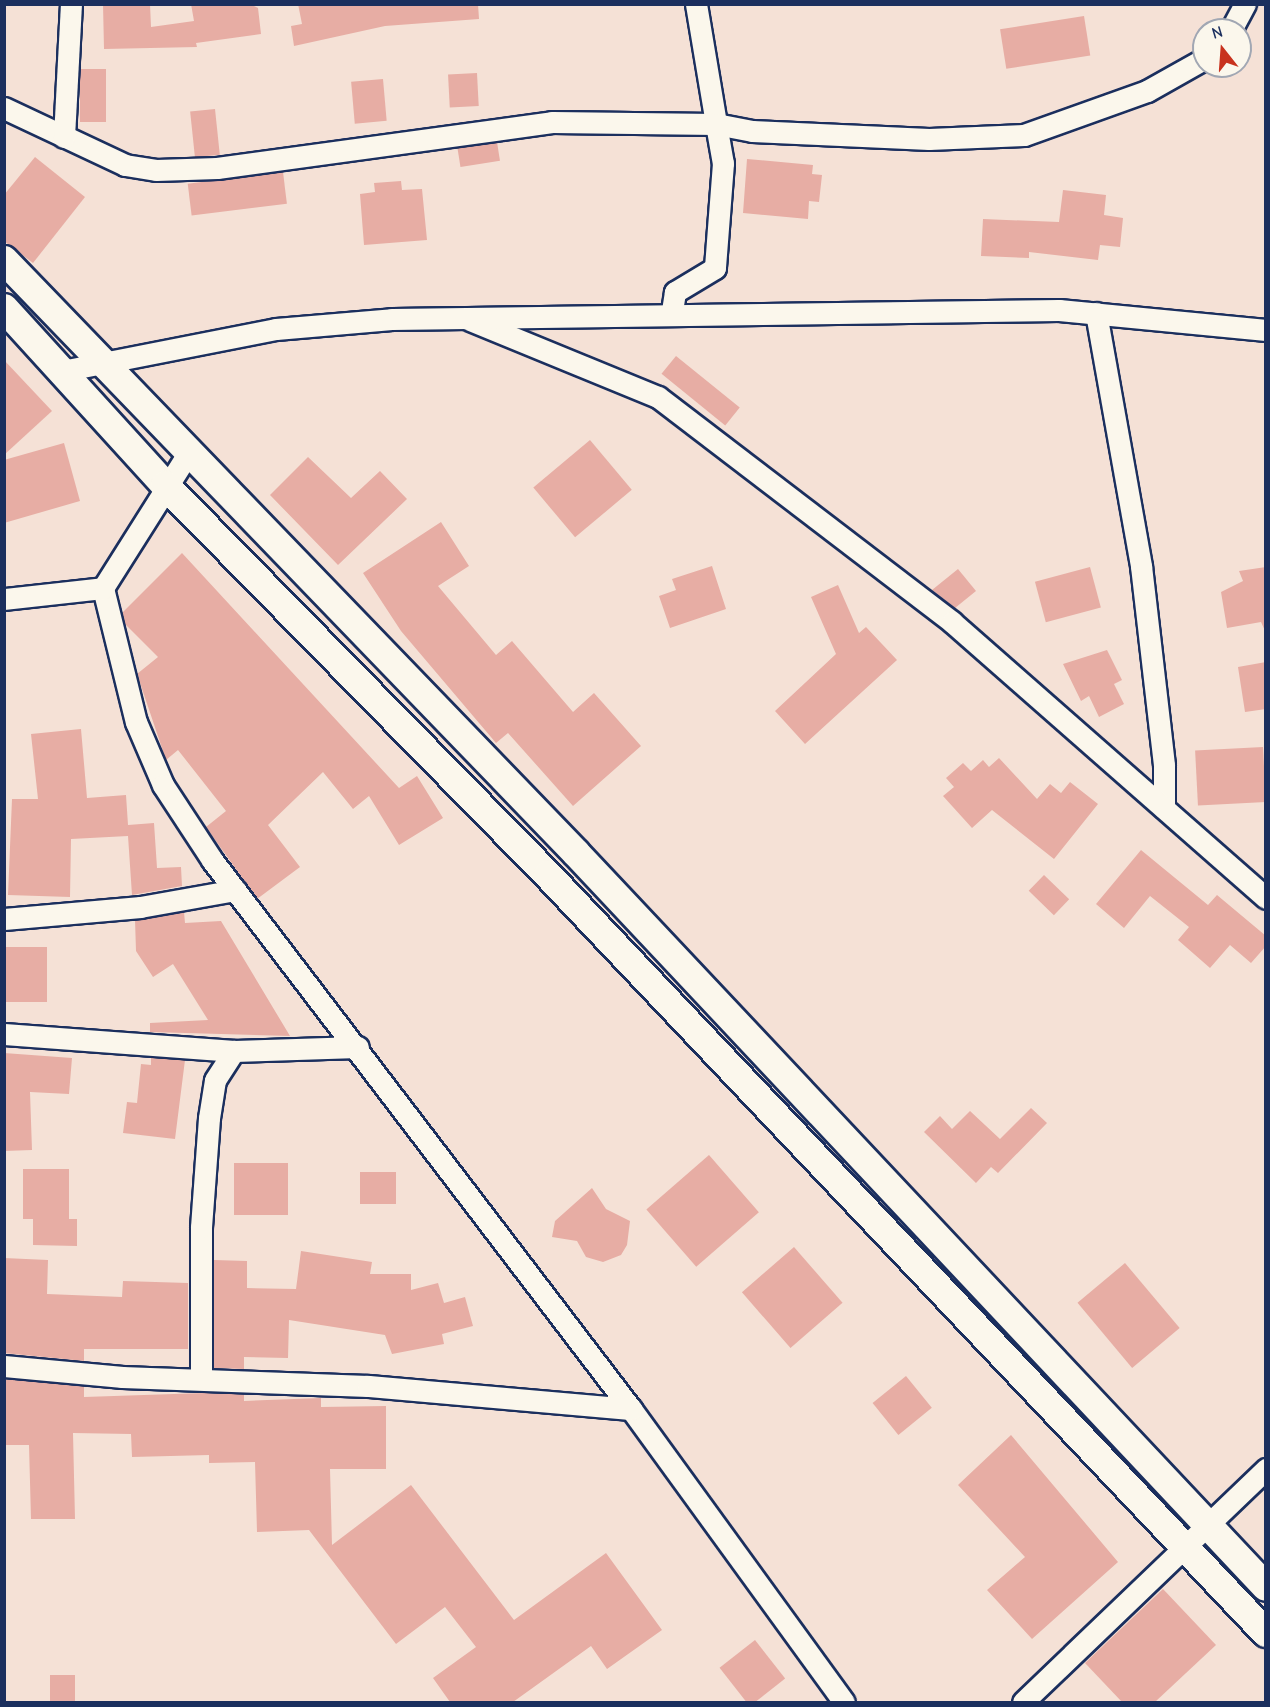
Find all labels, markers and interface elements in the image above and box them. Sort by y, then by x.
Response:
north arrow [1192,18,1252,78]
text: N [1210,23,1225,43]

